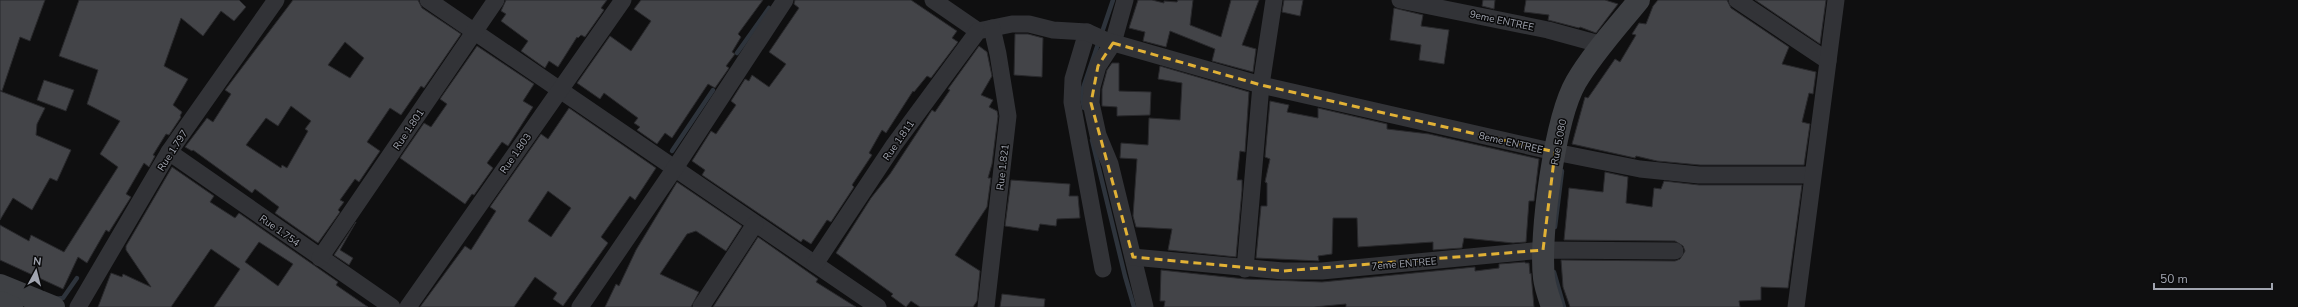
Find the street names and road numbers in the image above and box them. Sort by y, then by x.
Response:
street label: 9eme ENTREE [1468,7,1535,35]
street label: Rue 1.801 [390,106,428,153]
street label: Rue 1.811 [880,118,918,164]
street label: Rue 5.080 [1548,118,1570,166]
street label: Rue 1.797 [154,127,191,174]
street label: 8eme ENTREE [1477,129,1544,157]
street label: Rue 1.803 [497,131,535,177]
street label: Rue 1.821 [993,143,1013,191]
street label: Rue 1.754 [256,212,302,250]
street label: 7eme ENTREE [1371,254,1437,274]

